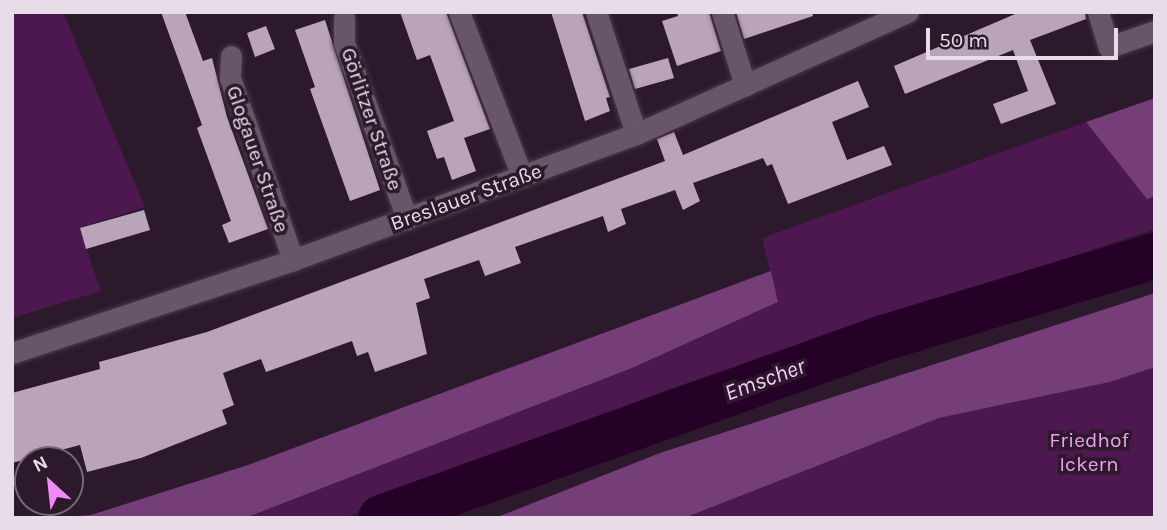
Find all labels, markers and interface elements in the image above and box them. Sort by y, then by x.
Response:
scale bar [929,14,1122,58]
text: 50 m [939,28,988,52]
street label: Görlitzer Straße [336,44,408,194]
street label: Glogauer Straße [221,82,295,236]
street label: Breslauer Straße [387,158,545,236]
water label: Emscher [721,353,809,407]
park label: Friedhof Ickern [1049,427,1129,477]
north arrow [14,446,84,516]
text: N [29,451,51,477]

